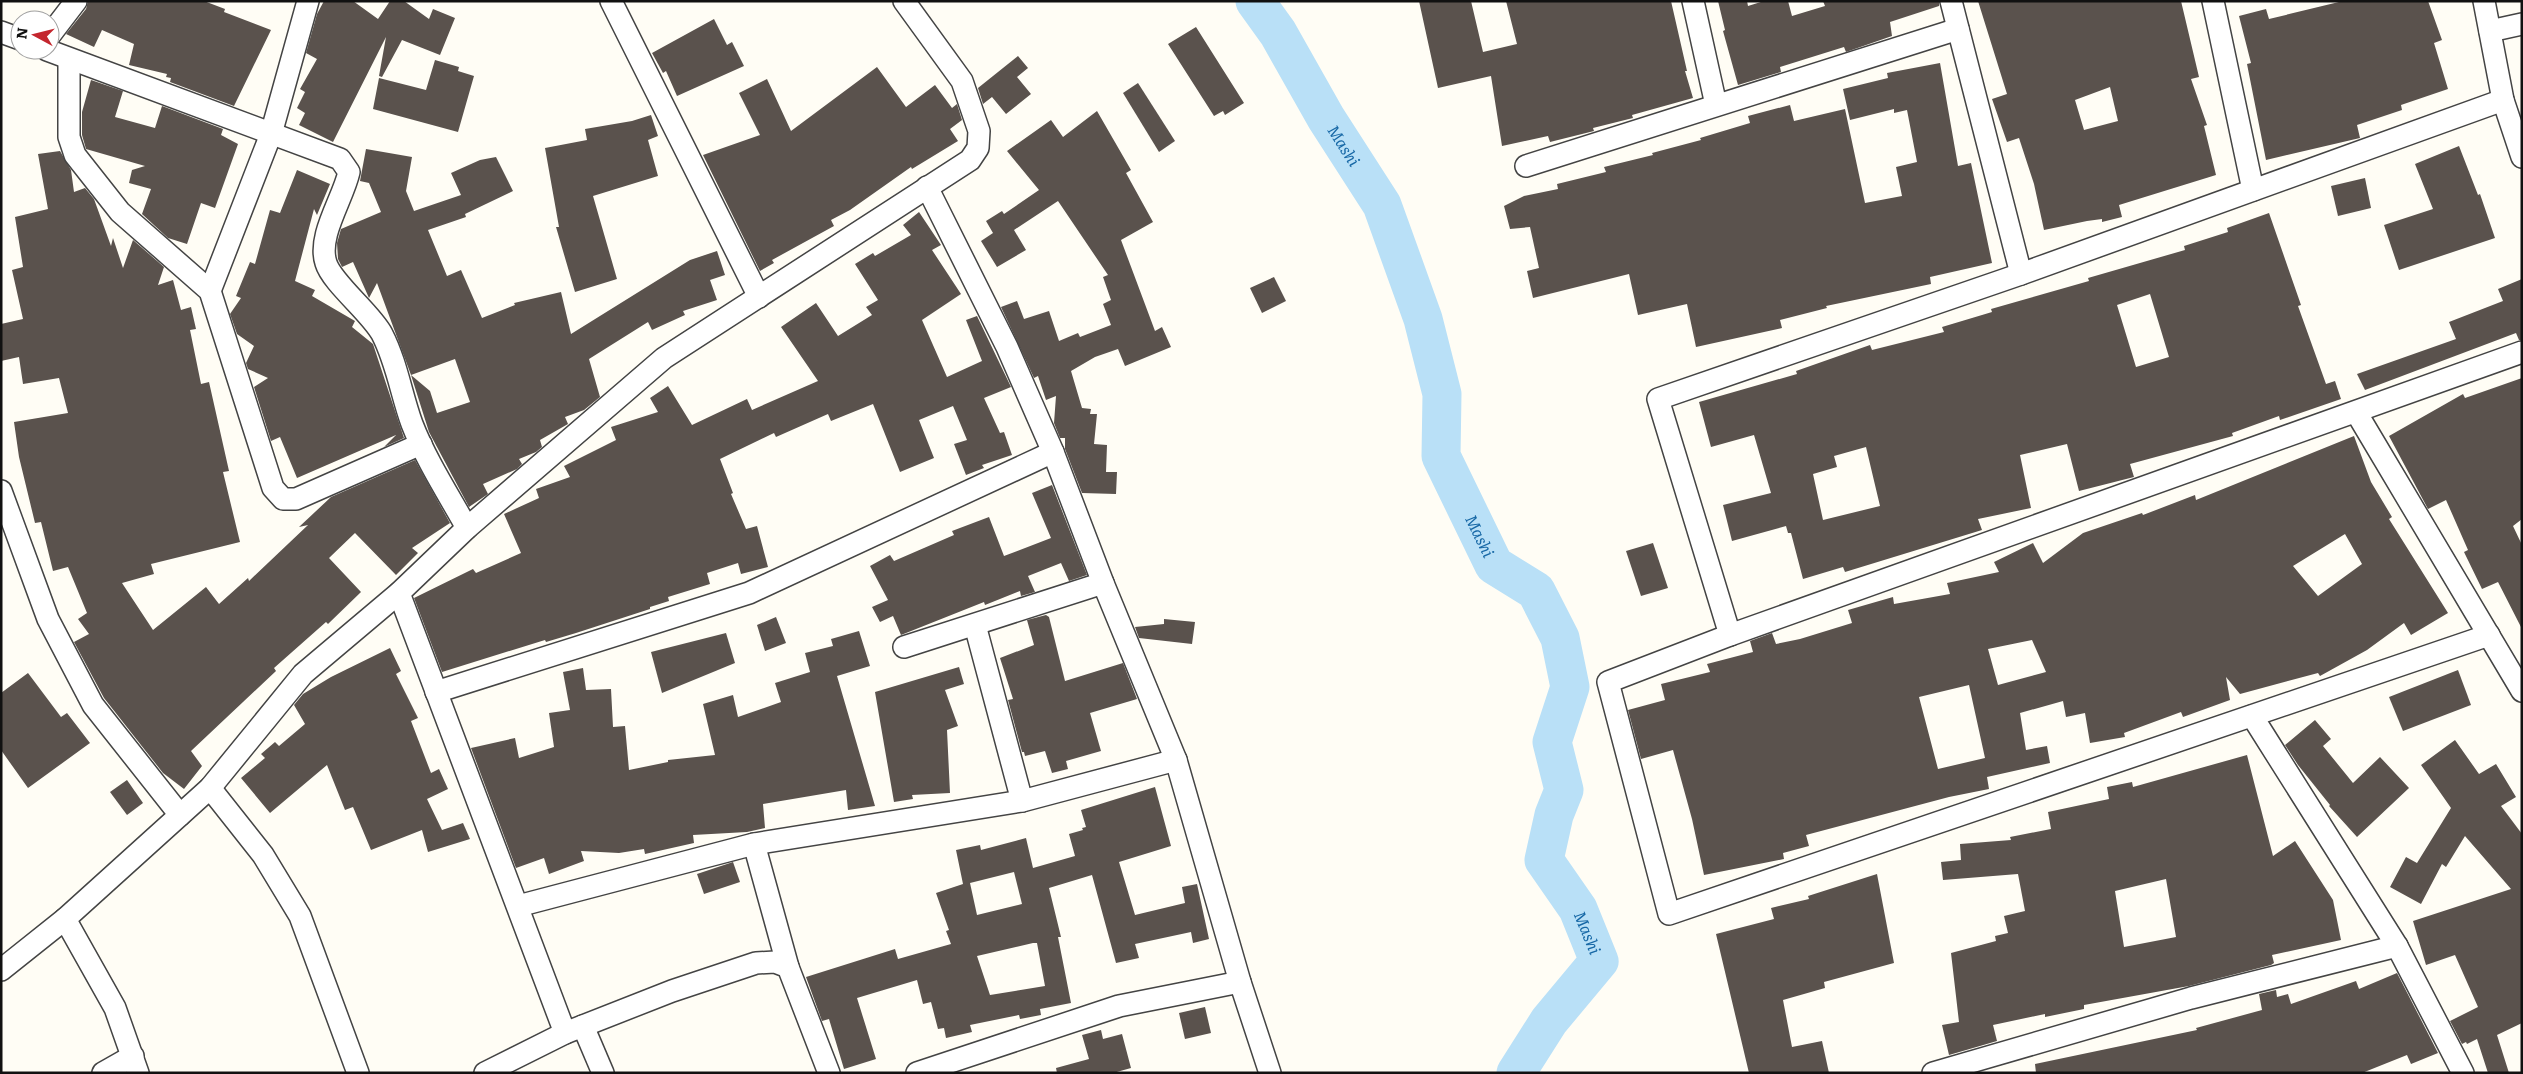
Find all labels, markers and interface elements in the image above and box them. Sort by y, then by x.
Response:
north arrow [10,10,60,60]
text: N [10,26,32,40]
water label: Mashi [1322,120,1367,171]
water label: Mashi [1460,510,1502,561]
water label: Mashi [1569,907,1608,958]

